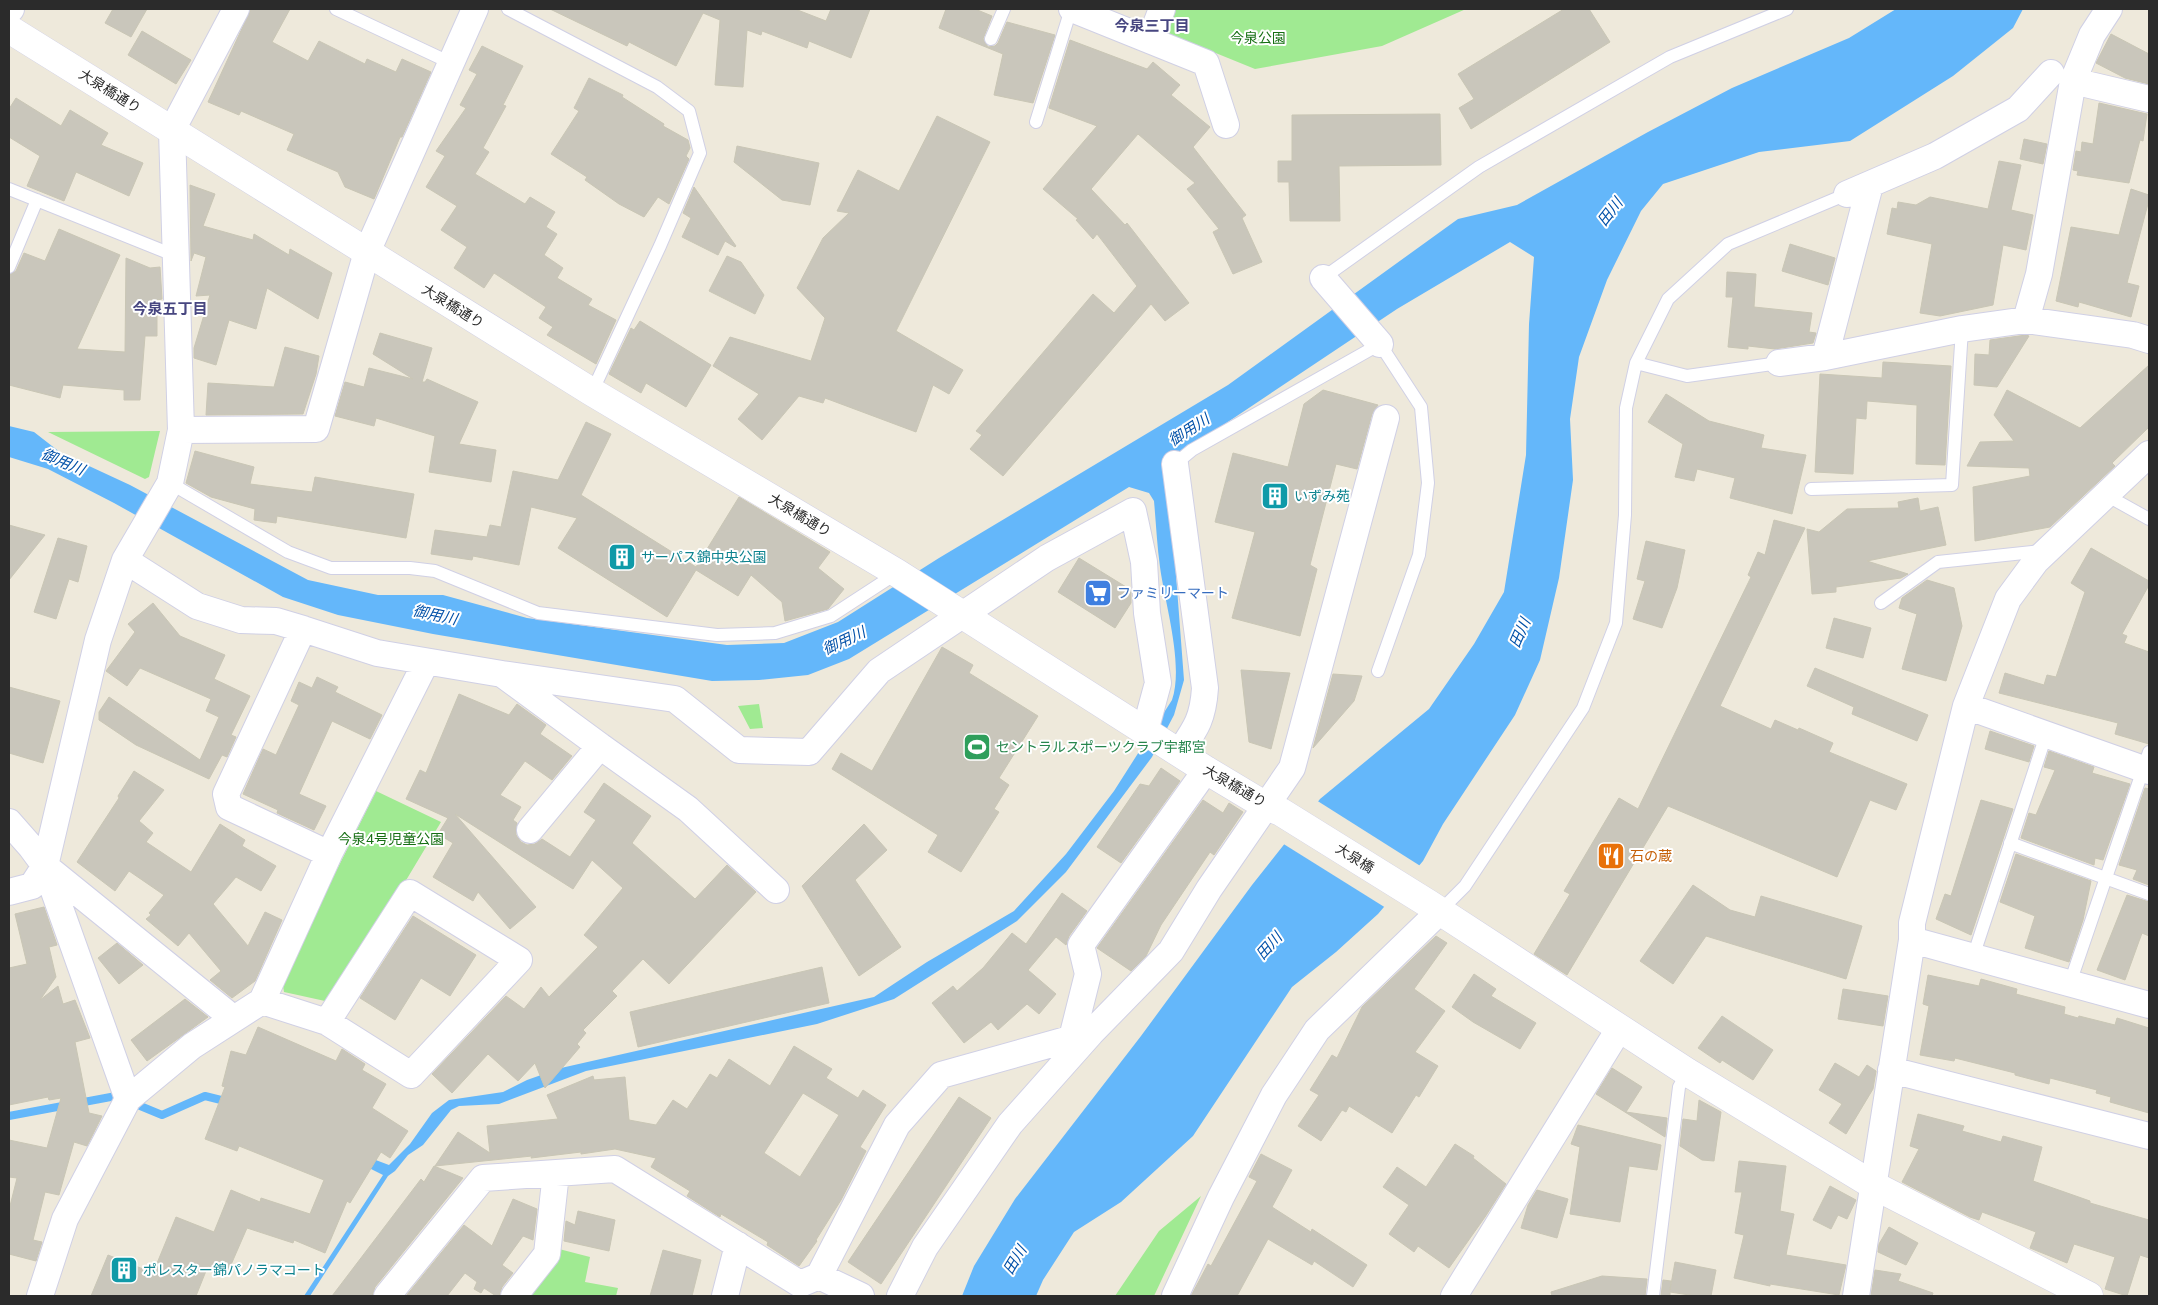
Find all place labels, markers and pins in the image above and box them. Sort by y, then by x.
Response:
building icon: いずみ苑 [1260,481,1290,511]
place label: いずみ苑 [1294,487,1350,506]
building icon: サーパス錦中央公園 [607,542,637,572]
place label: サーパス錦中央公園 [641,548,767,567]
supermarket icon: ファミリーマート [1083,578,1113,608]
place label: ファミリーマート [1117,584,1229,603]
sports icon: セントラルスポーツクラブ宇都宮 [962,732,992,762]
place label: セントラルスポーツクラブ宇都宮 [996,738,1206,757]
restaurant icon: 石の蔵 [1596,841,1626,871]
place label: 石の蔵 [1630,847,1672,866]
building icon: ポレスター錦パノラマコート [109,1255,139,1285]
place label: ポレスター錦パノラマコート [143,1261,325,1280]

